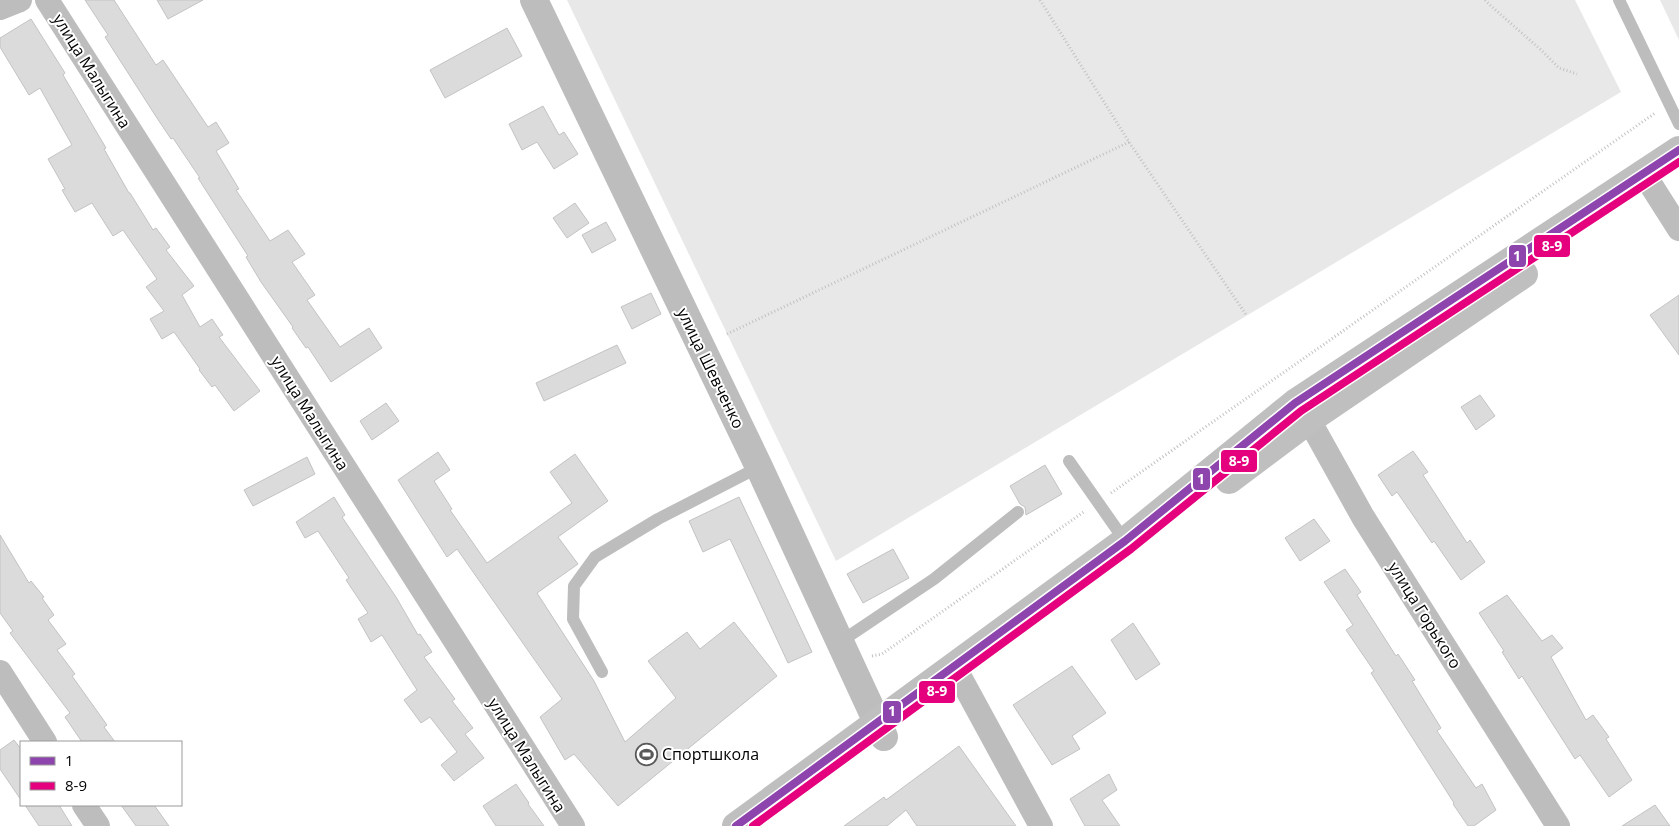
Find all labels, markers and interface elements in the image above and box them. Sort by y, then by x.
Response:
street label: улица Малыгина [48,10,136,132]
line badge: 8-9 [1533,234,1571,258]
text: 8-9 [1542,236,1562,255]
line badge: 1 [1508,244,1527,268]
text: 1 [1513,246,1521,265]
street label: улица Шевченко [672,304,750,432]
street label: улица Малыгина [266,352,354,474]
line badge: 8-9 [1220,449,1258,473]
text: 8-9 [1229,451,1249,470]
line badge: 1 [1192,467,1211,491]
text: 1 [1197,469,1205,488]
street label: улица Горького [1383,557,1467,673]
line badge: 8-9 [918,680,956,704]
text: 8-9 [927,681,947,700]
street label: улица Малыгина [483,694,571,816]
line badge: 1 [882,700,902,724]
text: 1 [888,701,896,720]
legend [20,741,182,806]
sports icon: Спортшкола [634,742,658,766]
place label: Спортшкола [662,743,759,765]
text: 1 [65,750,74,770]
text: 8-9 [65,775,87,795]

